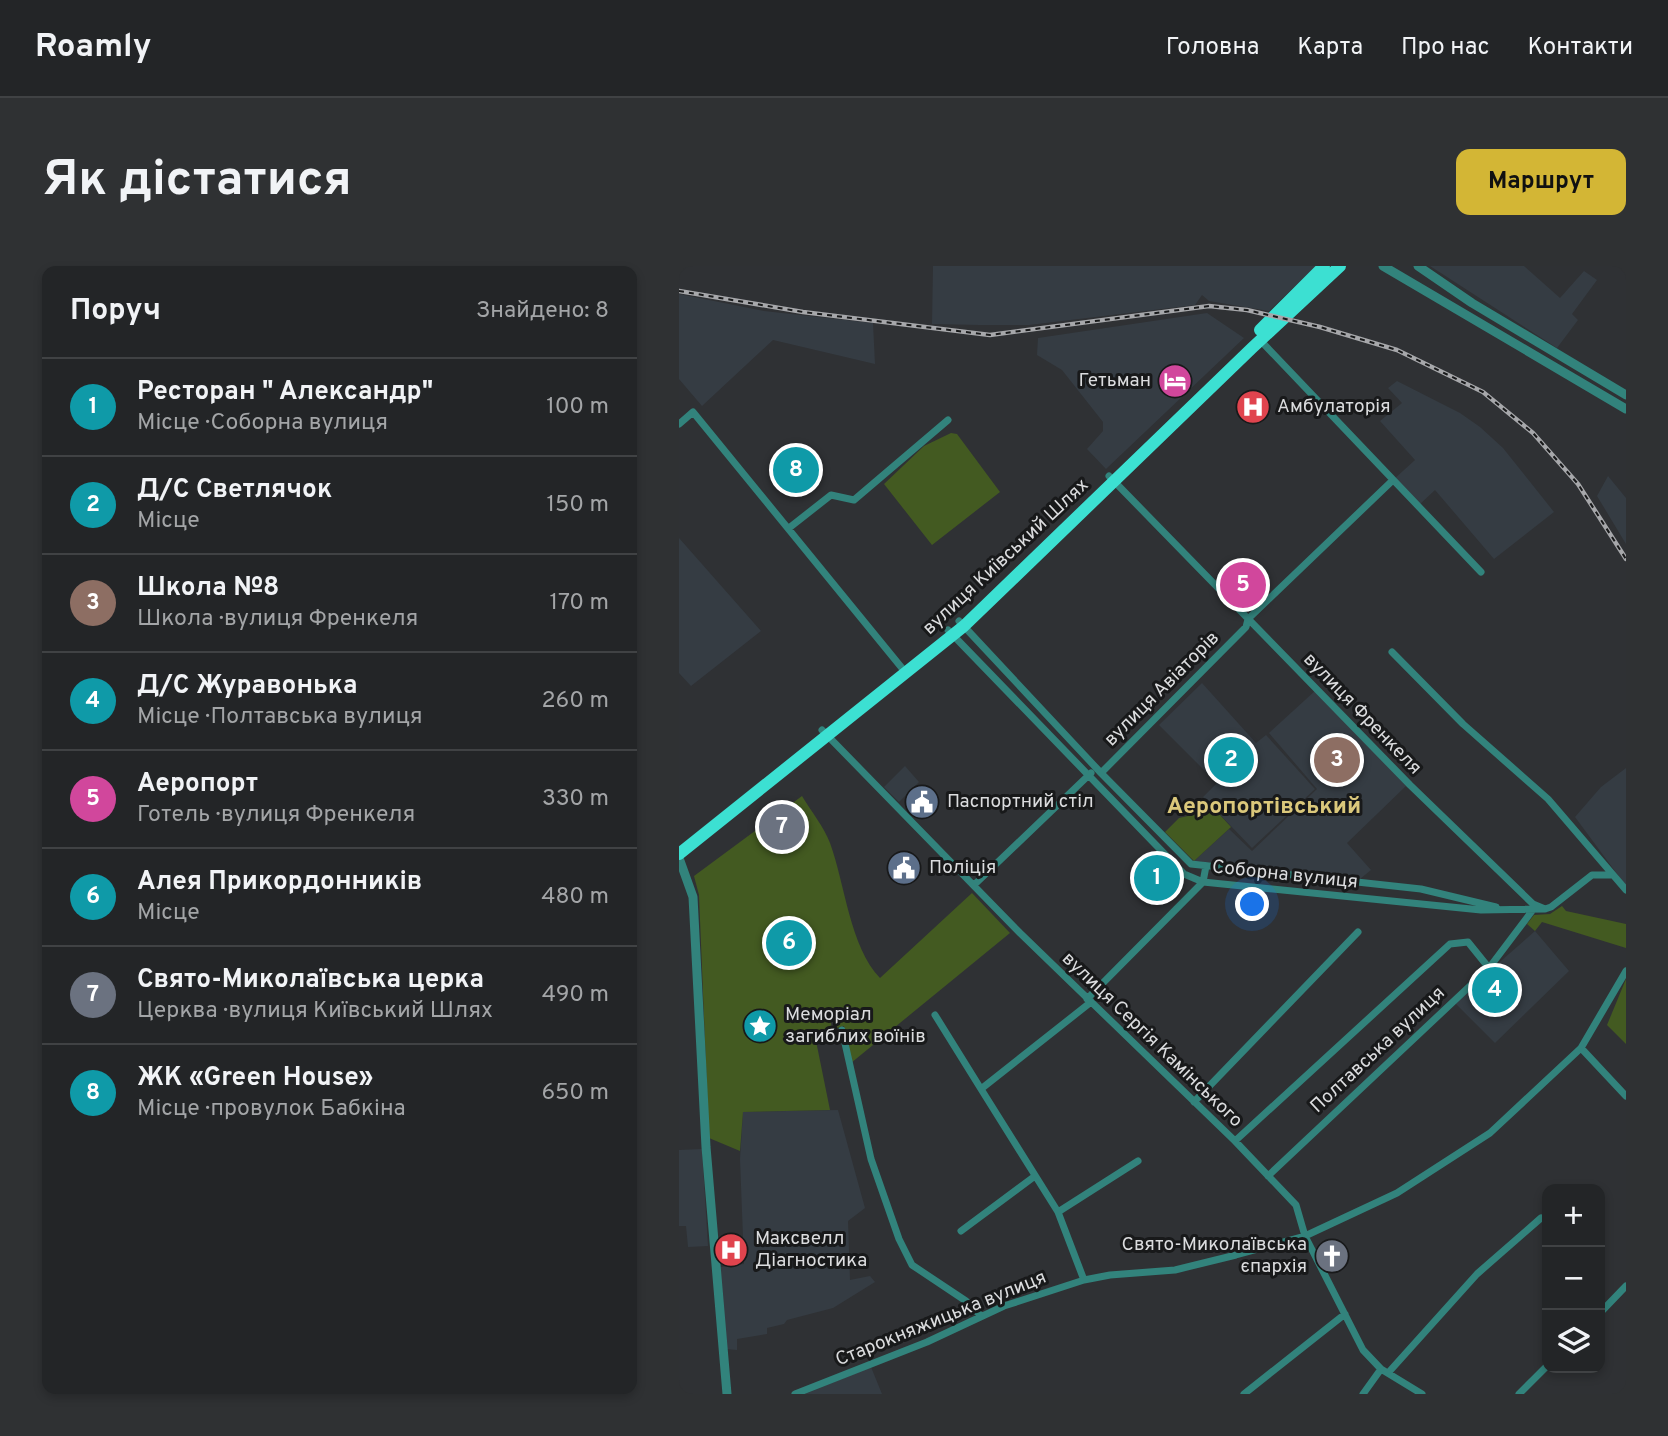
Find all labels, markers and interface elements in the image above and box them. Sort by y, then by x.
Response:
text: Roamly [35,27,151,69]
text: Головна [1166,33,1259,63]
text: Карта [1297,33,1363,63]
text: Про нас [1401,33,1489,63]
text: Контакти [1527,33,1633,63]
button: Маршрут [1456,149,1626,215]
text: Як дістатися [42,151,352,213]
text: Поруч [70,293,161,330]
text: Знайдено: 8 [476,297,609,326]
hotel icon: Гетьман [1156,362,1194,400]
place label: Гетьман [1079,369,1151,393]
text: Ресторан " Александр" [137,376,433,409]
hospital icon: Амбулаторія [1234,388,1272,426]
text: 1 [88,393,98,422]
text: 100 m [546,393,609,422]
place label: Амбулаторія [1277,395,1391,419]
text: Місце · Соборна вулиця [137,409,388,438]
pin: 8 [773,444,819,496]
text: Д/С Светлячок [137,474,332,507]
street label: вулиця Київський Шлях [918,474,1094,640]
text: 2 [86,491,100,520]
text: 150 m [547,491,609,520]
text: Місце [137,507,200,536]
pin: 5 [1220,559,1266,611]
text: Школа №8 [137,572,279,605]
text: 3 [86,589,100,618]
text: 170 m [550,589,609,618]
text: Школа · вулиця Френкеля [137,605,418,634]
street label: вулиця Авіаторів [1099,626,1225,752]
street label: вулиця Френкеля [1298,648,1426,780]
text: Д/С Журавонька [137,670,357,703]
text: 4 [86,687,100,716]
text: 260 m [542,687,609,716]
text: Місце · Полтавська вулиця [137,703,423,732]
pin: 2 [1208,734,1254,786]
pin: 3 [1314,734,1360,786]
text: Аеропорт [137,768,258,801]
public building icon: Паспортний стіл [903,783,941,821]
text: 5 [86,785,100,814]
text: 330 m [542,785,609,814]
place label: Паспортний стіл [947,790,1094,814]
district label: Аеропортівський [1167,793,1361,822]
text: Готель · вулиця Френкеля [137,801,415,830]
pin: 7 [759,801,805,853]
public building icon: Поліція [885,849,923,887]
pin: 1 [1134,852,1180,904]
street label: Соборна вулиця [1211,855,1359,895]
place label: Поліція [929,856,996,880]
text: Алея Прикордонників [137,866,422,899]
text: 6 [86,883,100,912]
text: 480 m [541,883,609,912]
your location [1235,887,1269,921]
text: Місце [137,899,200,928]
pin: 6 [766,917,812,969]
street label: вулиця Сергія Камінського [1057,947,1247,1133]
text: Свято-Миколаївська церка [137,964,484,997]
pin: 4 [1472,964,1518,1016]
text: 7 [87,981,99,1010]
text: 490 m [542,981,609,1010]
street label: Полтавська вулиця [1306,981,1450,1119]
text: Церква · вулиця Київський Шлях [137,997,493,1026]
place label: Меморіал загиблих воїнів [785,1003,926,1049]
place icon: Меморіал загиблих воїнів [741,1007,779,1045]
text: ЖК «Green House» [137,1062,373,1095]
text: 8 [86,1079,100,1108]
text: 650 m [541,1079,609,1108]
text: Місце · провулок Бабкіна [137,1095,406,1124]
map controls [1542,1184,1605,1373]
button: + [1542,1184,1605,1247]
place label: Максвелл Діагностика [755,1227,867,1273]
hospital icon: Максвелл Діагностика [712,1231,750,1269]
place label: Свято-Миколаївська єпархія [1122,1233,1307,1279]
church icon: Свято-Миколаївська єпархія [1313,1237,1351,1275]
button: − [1542,1247,1605,1310]
street label: Старокняжицька вулиця [832,1266,1050,1372]
button: layers [1542,1310,1605,1373]

